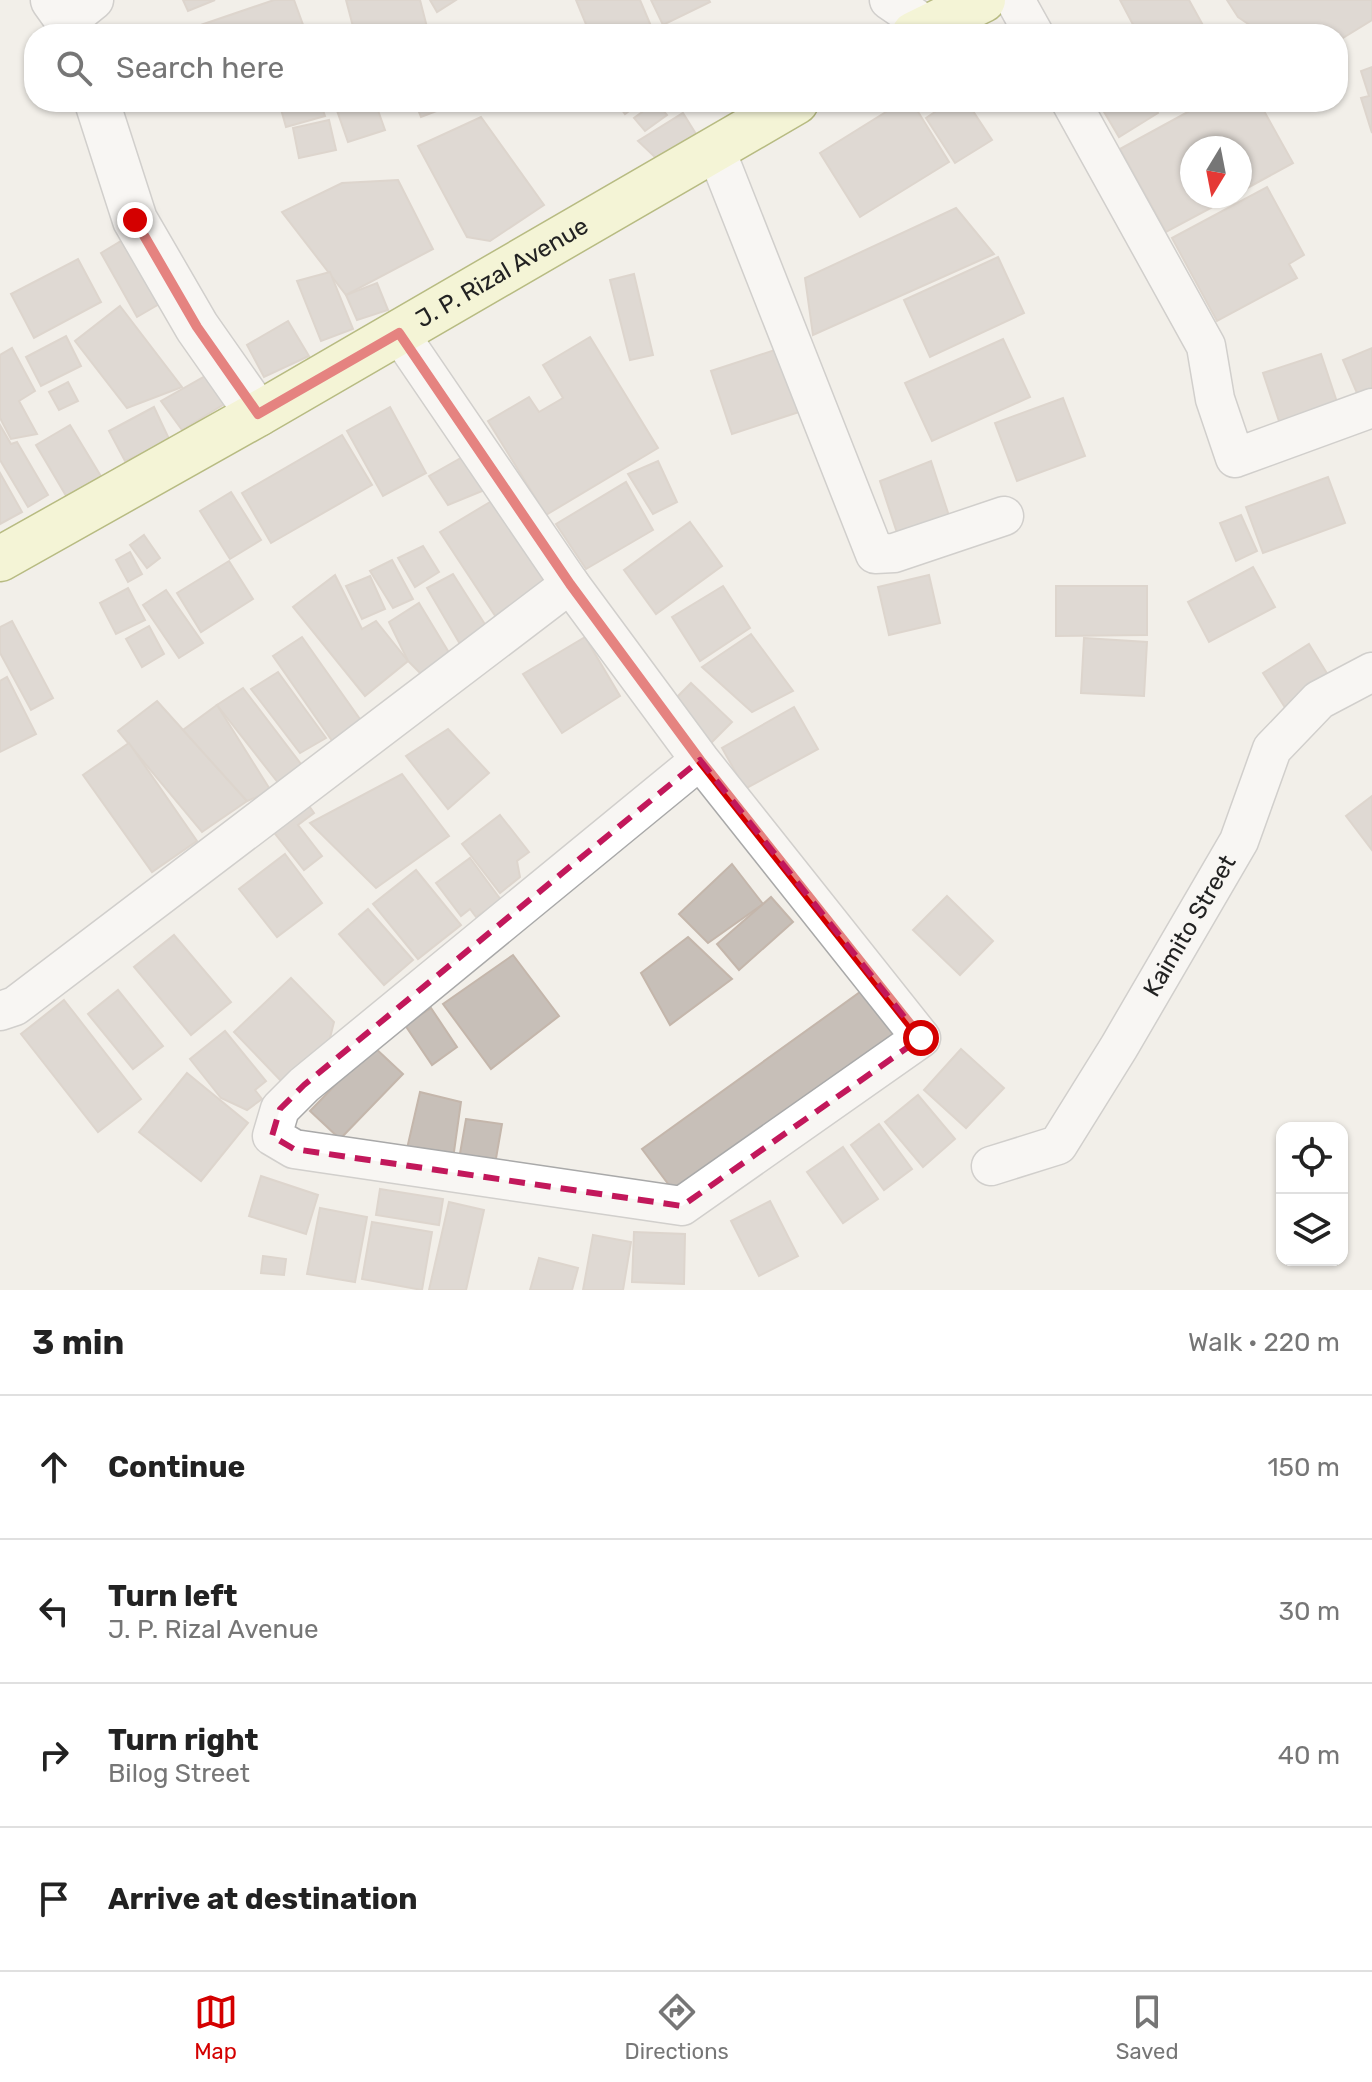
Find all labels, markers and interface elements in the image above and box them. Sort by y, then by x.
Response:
search box [24,24,1348,112]
icon: search [52,46,96,90]
text: Search here [116,50,284,86]
north arrow [1180,136,1252,208]
route end [117,202,153,238]
street label: J. P. Rizal Avenue [411,212,593,333]
street label: Kaimito Street [1138,850,1242,1001]
route start [903,1020,939,1056]
map controls [1276,1122,1348,1266]
button: locate [1276,1122,1348,1194]
button: layers [1276,1194,1348,1266]
text: 3 min [32,1322,124,1363]
text: Walk · 220 m [1188,1327,1340,1358]
icon: ahead [32,1445,76,1489]
text: Continue [108,1449,245,1485]
text: 150 m [1267,1452,1340,1483]
text: Turn left [108,1578,238,1614]
icon: left [32,1589,76,1633]
text: 30 m [1278,1596,1340,1627]
text: J. P. Rizal Avenue [108,1614,319,1645]
text: Turn right [108,1722,259,1758]
icon: right [32,1733,76,1777]
text: 40 m [1278,1740,1340,1771]
text: Bilog Street [108,1758,250,1789]
icon: arrive [32,1877,76,1921]
text: Arrive at destination [108,1881,418,1917]
tab: Map [194,1990,238,2065]
tab: Directions [625,1990,729,2065]
tab: Saved [1116,1990,1179,2065]

